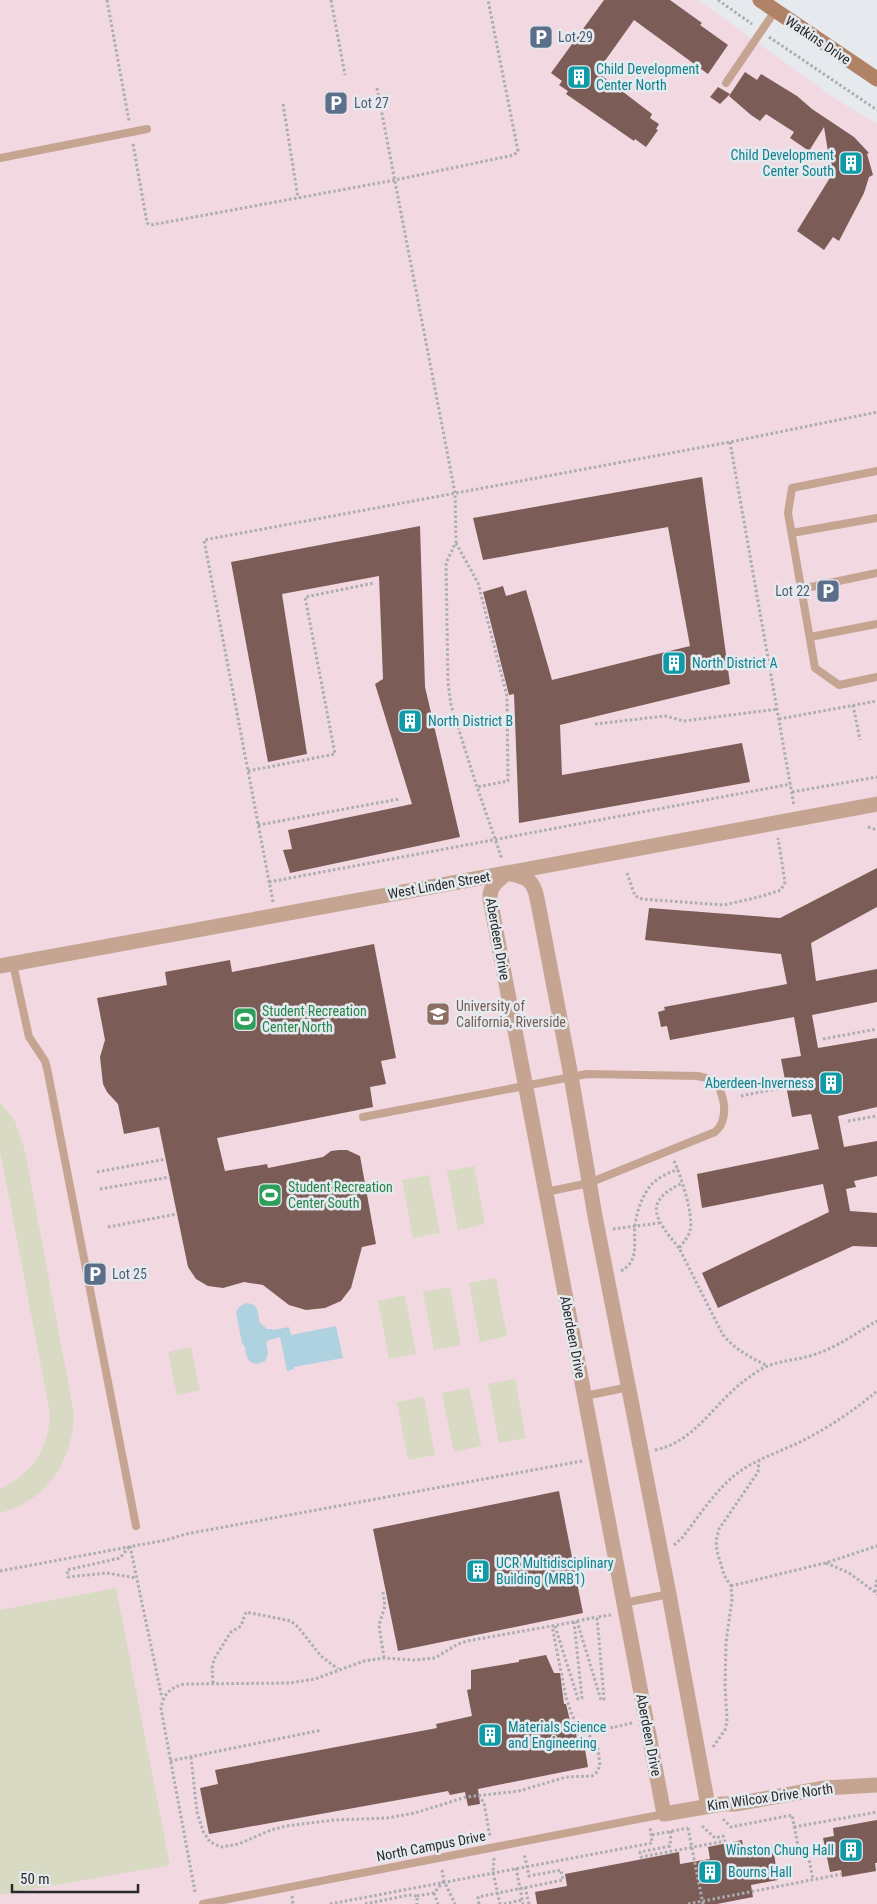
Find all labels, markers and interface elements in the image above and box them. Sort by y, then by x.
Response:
street label: Watkins Drive [782,12,854,68]
parking icon: Lot 29 [528,24,554,50]
place label: Lot 29 [558,29,593,45]
place label: Child Development Center North [596,61,699,93]
building icon: Child Development Center North [566,64,592,90]
parking icon: Lot 27 [323,90,349,116]
place label: Lot 27 [354,95,389,111]
place label: Child Development Center South [731,147,834,179]
building icon: Child Development Center South [838,150,864,176]
parking icon: Lot 22 [815,578,841,604]
place label: Lot 22 [775,583,810,599]
building icon: North District A [661,650,687,676]
place label: North District A [692,655,778,671]
building icon: North District B [397,708,423,734]
place label: North District B [428,713,513,729]
street label: West Linden Street [387,868,491,902]
street label: Aberdeen Drive [483,896,513,982]
place label: University of California, Riverside [456,998,566,1030]
school or university icon: University of California, Riverside [425,1001,451,1027]
place label: Student Recreation Center North [262,1003,367,1035]
sports icon: Student Recreation Center North [232,1006,258,1032]
building icon: Aberdeen-Inverness [818,1070,844,1096]
place label: Aberdeen-Inverness [705,1075,814,1091]
place label: Student Recreation Center South [288,1179,393,1211]
sports icon: Student Recreation Center South [257,1182,283,1208]
parking icon: Lot 25 [82,1261,108,1287]
place label: Lot 25 [112,1266,147,1282]
street label: Aberdeen Drive [557,1294,589,1380]
place label: UCR Multidisciplinary Building (MRB1) [496,1555,614,1588]
building icon: UCR Multidisciplinary Building (MRB1) [465,1558,491,1584]
street label: Aberdeen Drive [633,1692,665,1778]
place label: Materials Science and Engineering [508,1719,607,1751]
building icon: Materials Science and Engineering [477,1722,503,1748]
street label: Kim Wilcox Drive North [706,1780,834,1814]
street label: North Campus Drive [375,1827,487,1864]
building icon: Winston Chung Hall [838,1837,864,1863]
place label: Winston Chung Hall [726,1842,834,1858]
building icon: Bourns Hall [697,1859,723,1885]
scale bar [12,1862,139,1894]
place label: Bourns Hall [728,1864,792,1880]
text: 50 m [20,1870,50,1888]

